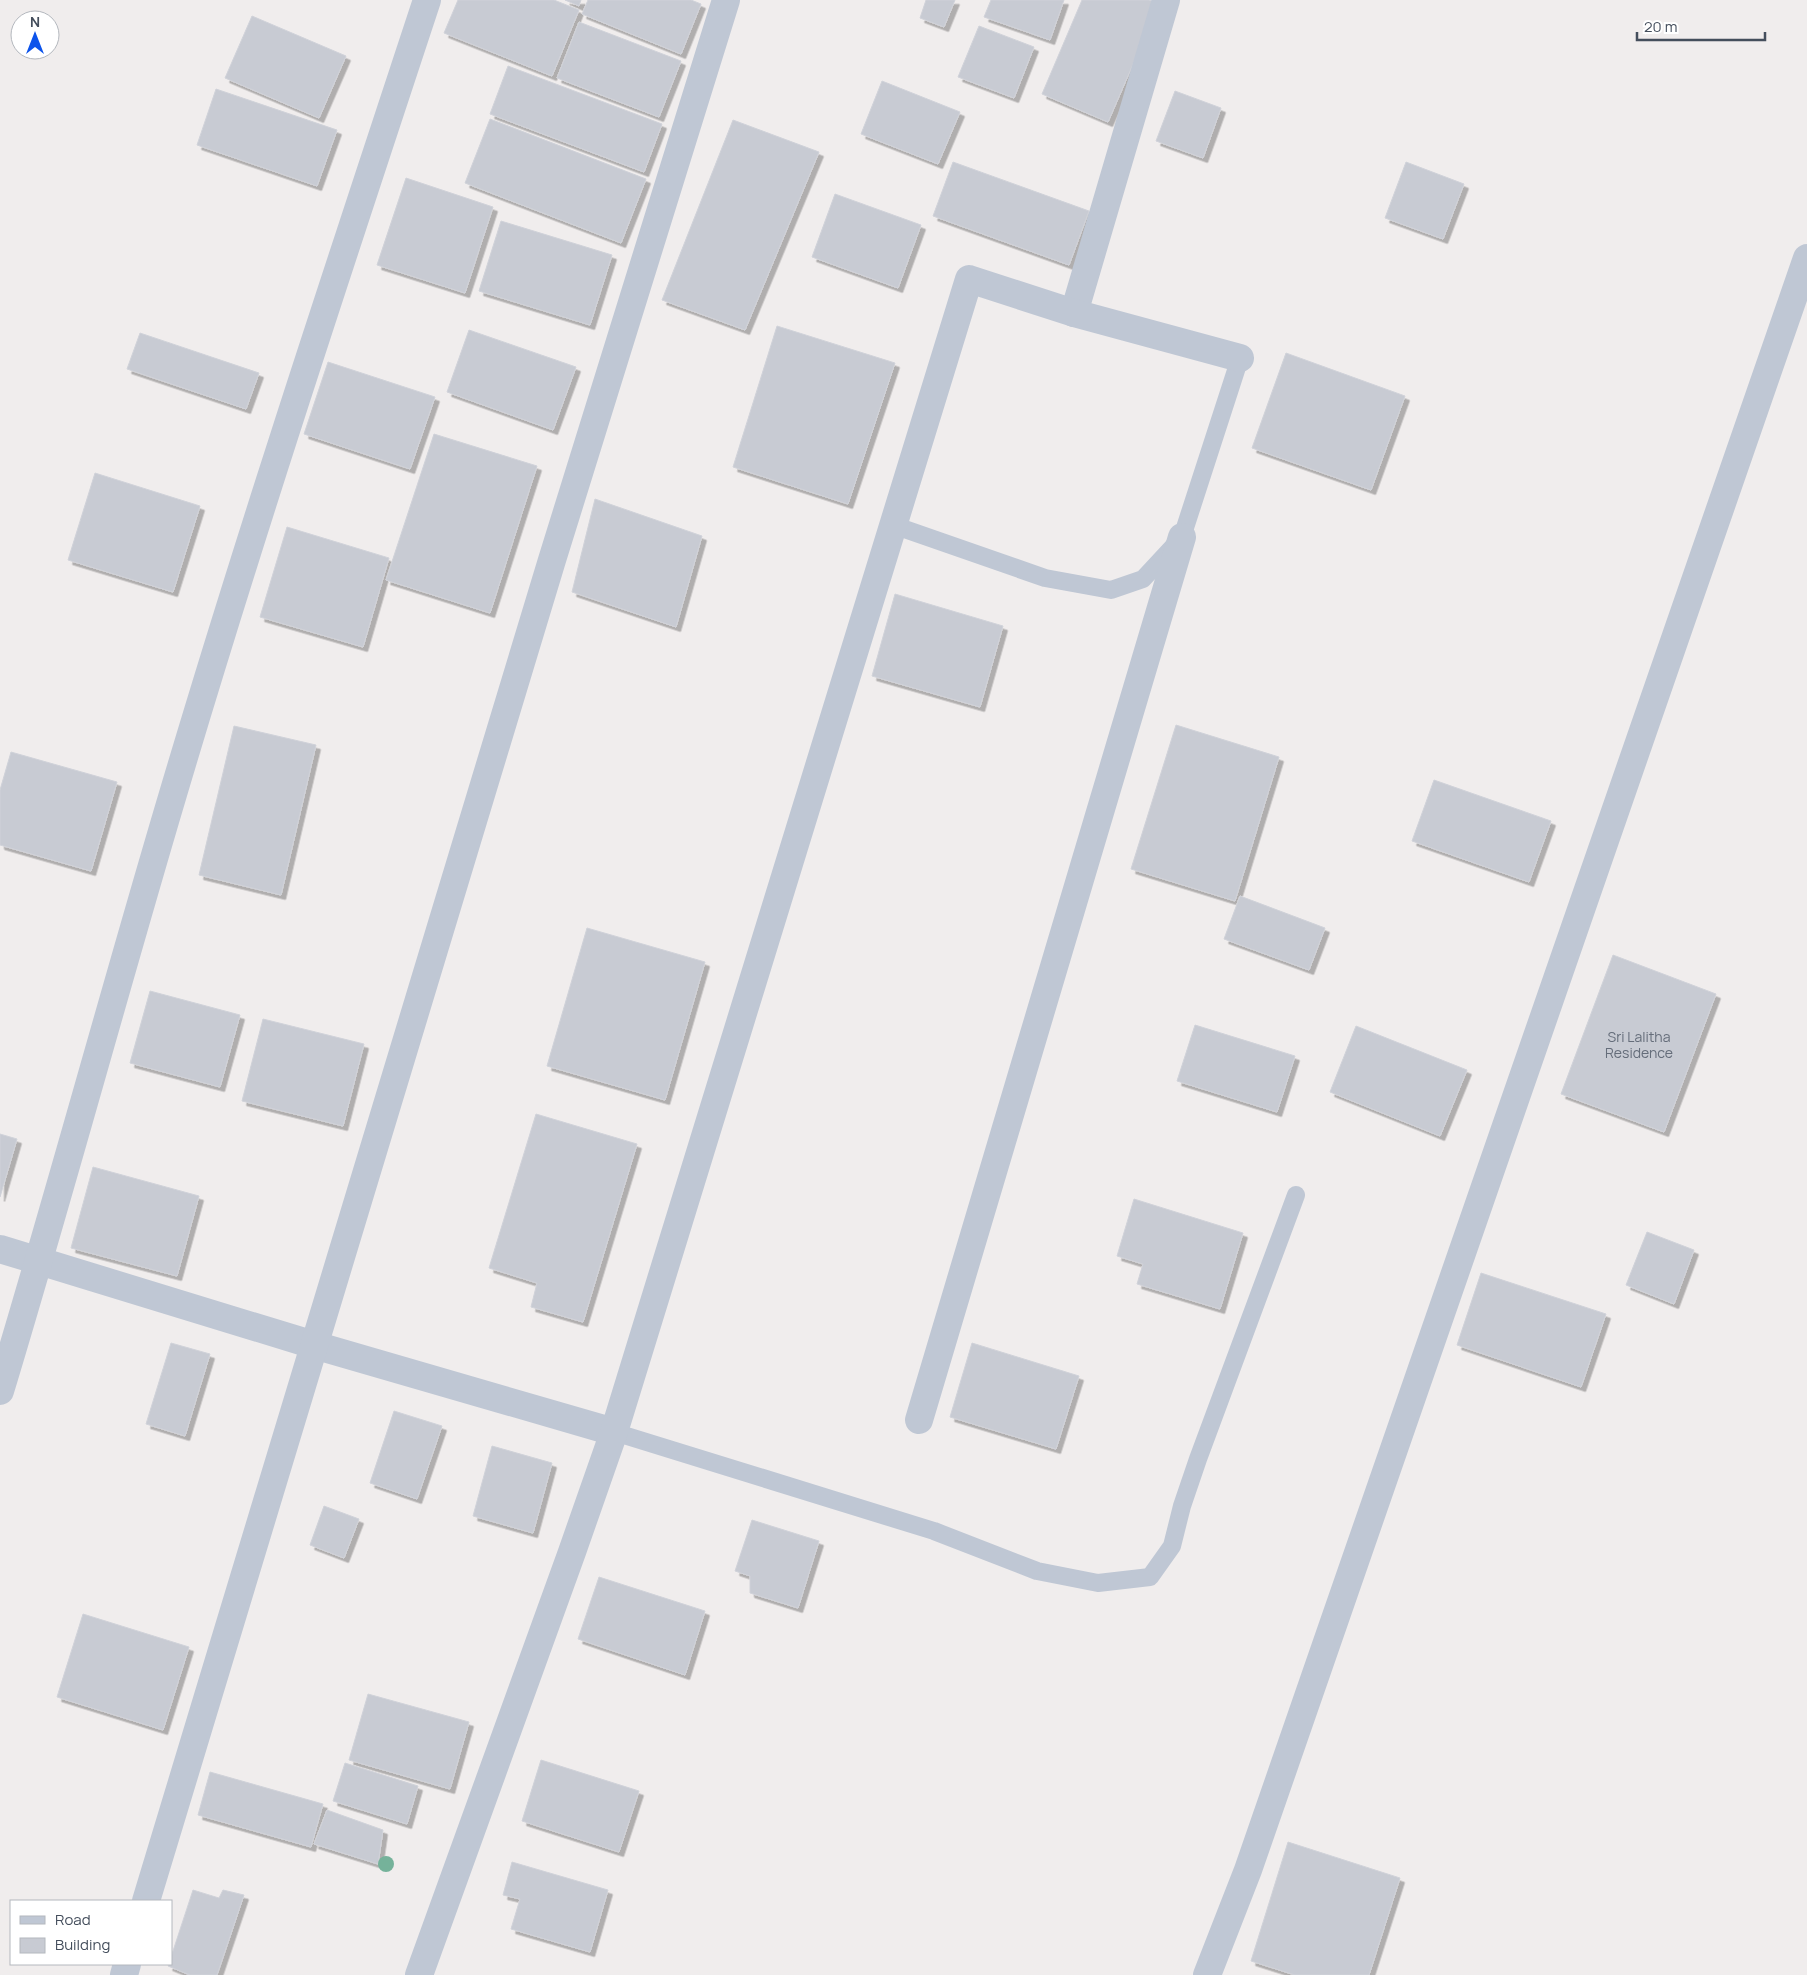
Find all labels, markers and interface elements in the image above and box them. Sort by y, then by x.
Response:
north arrow [10,10,60,60]
scale bar [1637,10,1764,42]
text: N [30,12,40,31]
text: 20 m [1644,16,1677,37]
house number: Sri Lalitha Residence [1605,1027,1673,1062]
legend [10,1900,172,1965]
text: Road [55,1909,91,1930]
text: Building [55,1934,110,1955]

